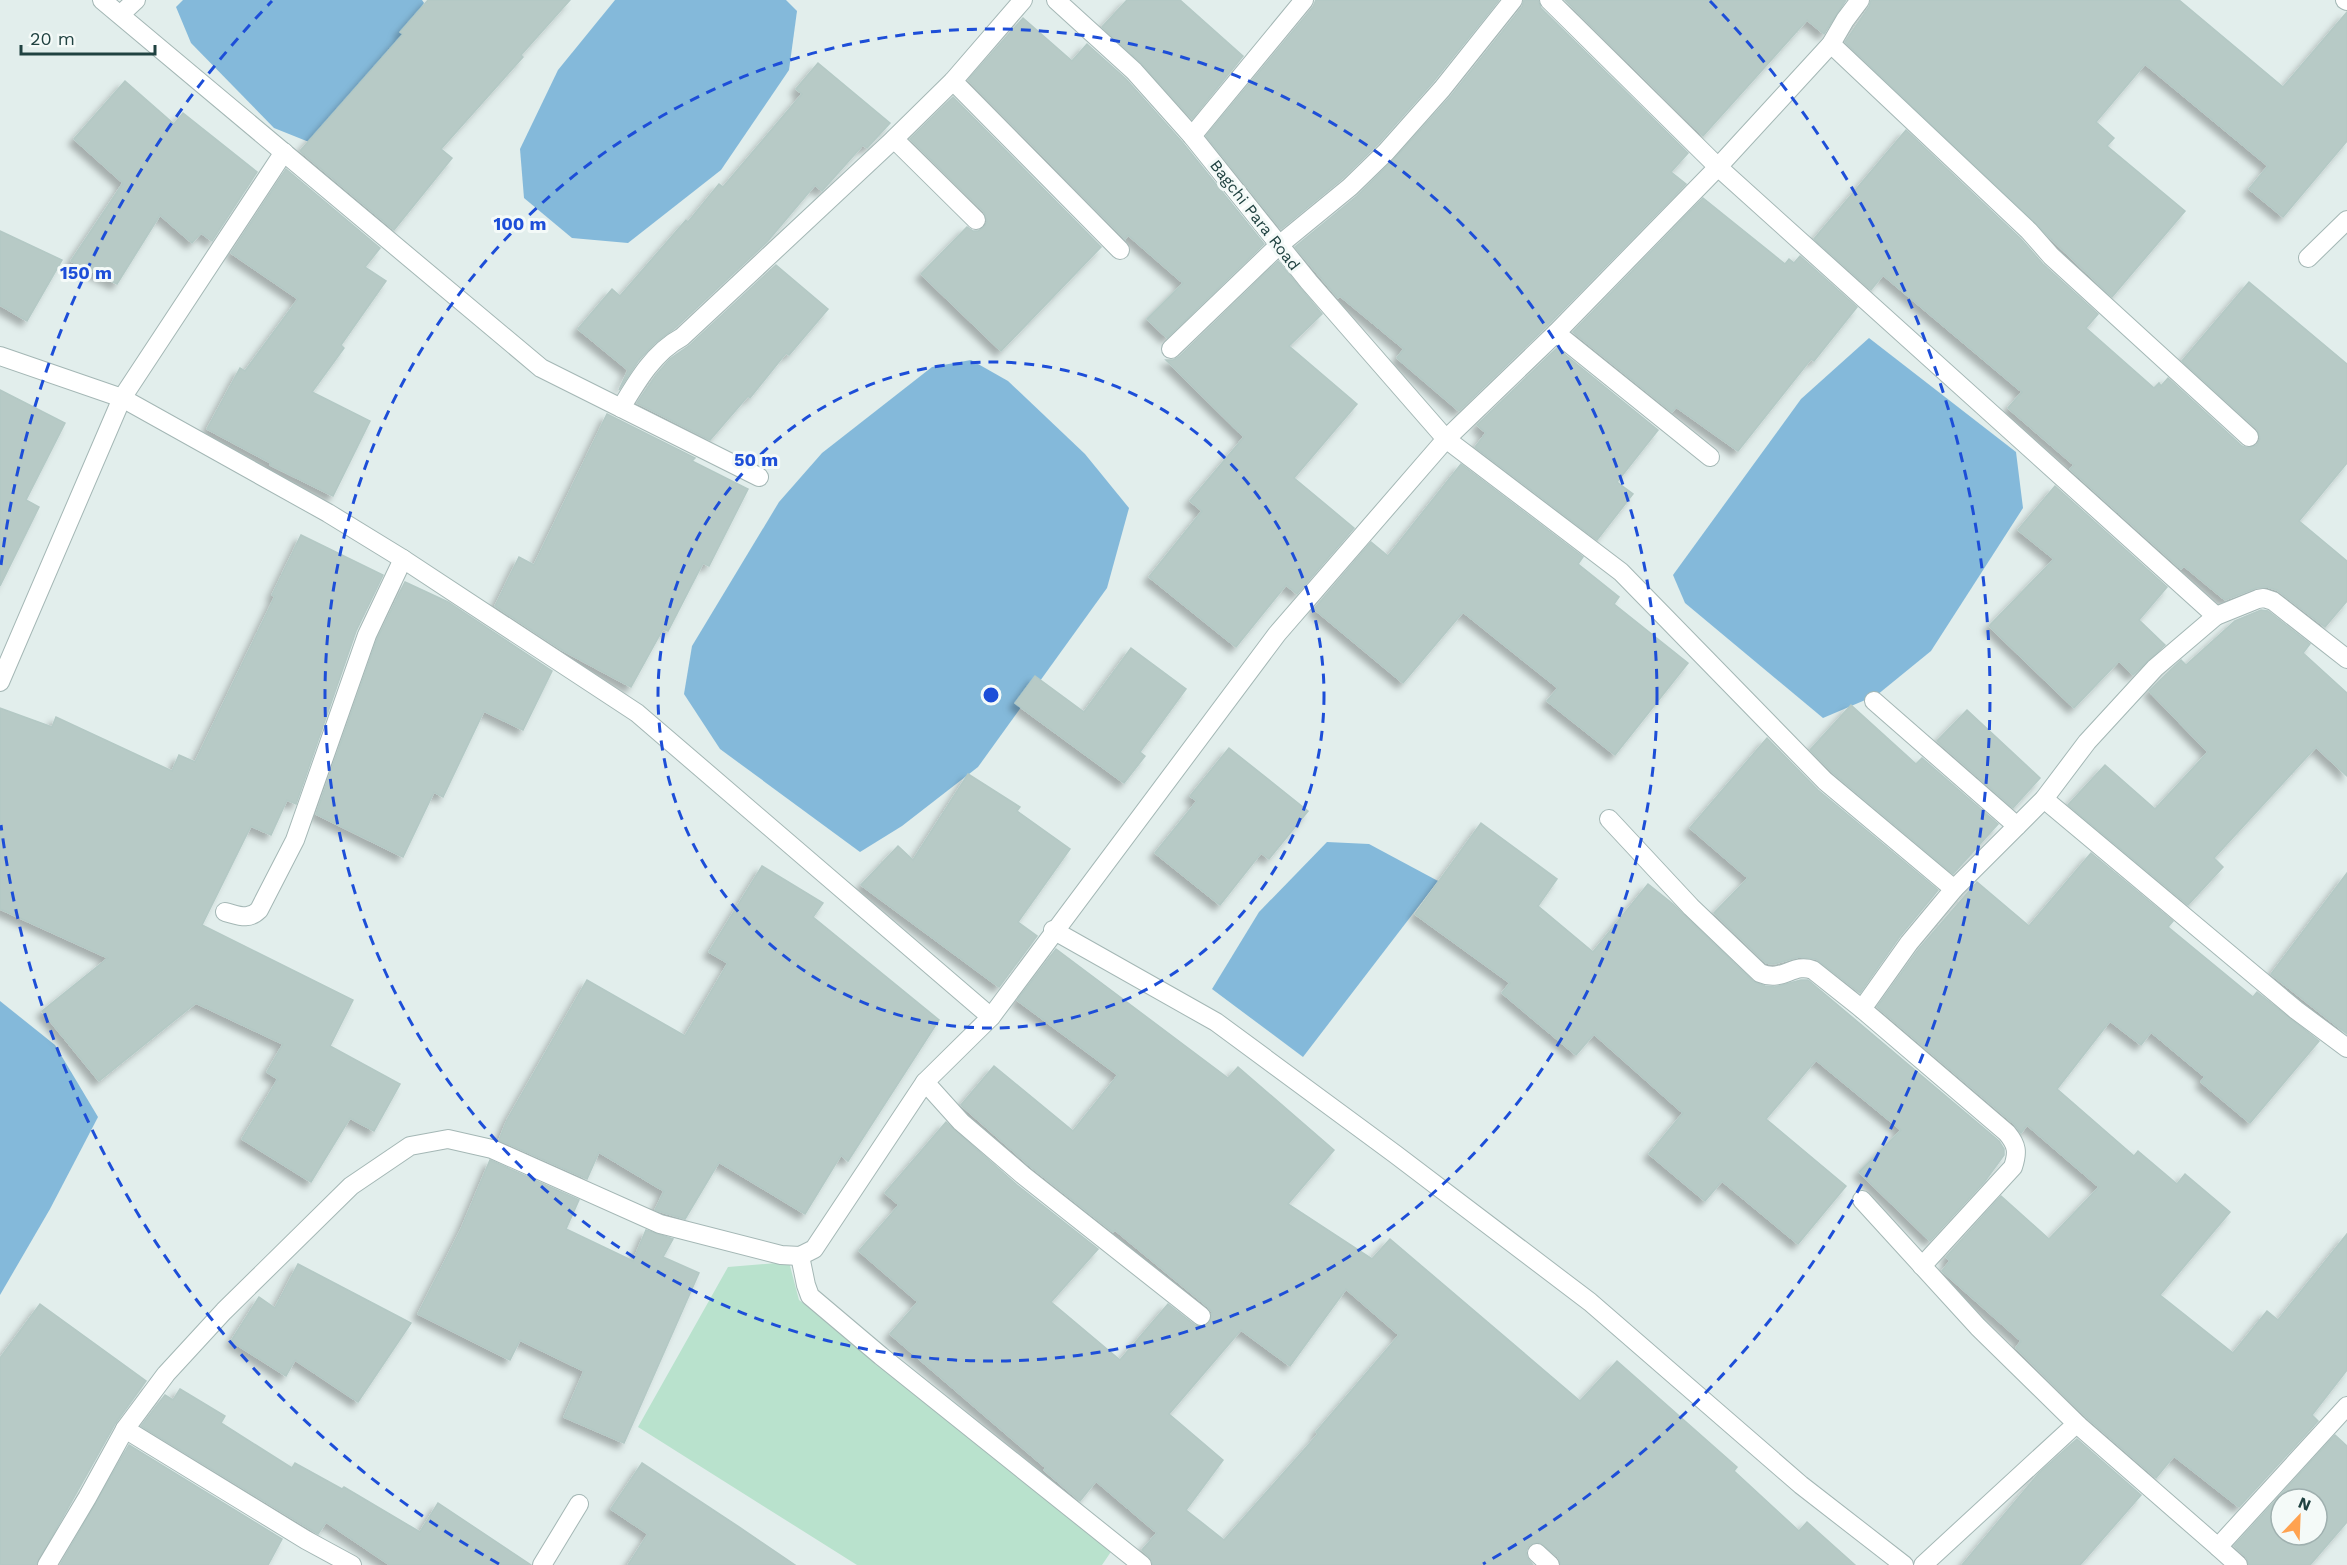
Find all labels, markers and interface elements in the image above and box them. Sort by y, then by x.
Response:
scale bar [21,18,154,56]
text: 20 m [30,28,75,49]
street label: Bagchi Para Road [1206,156,1304,274]
text: 100 m [493,213,547,234]
text: 150 m [60,262,112,283]
text: 50 m [734,449,778,470]
centre of rings [981,685,1001,705]
north arrow [2269,1487,2329,1547]
text: N [2295,1493,2314,1515]

